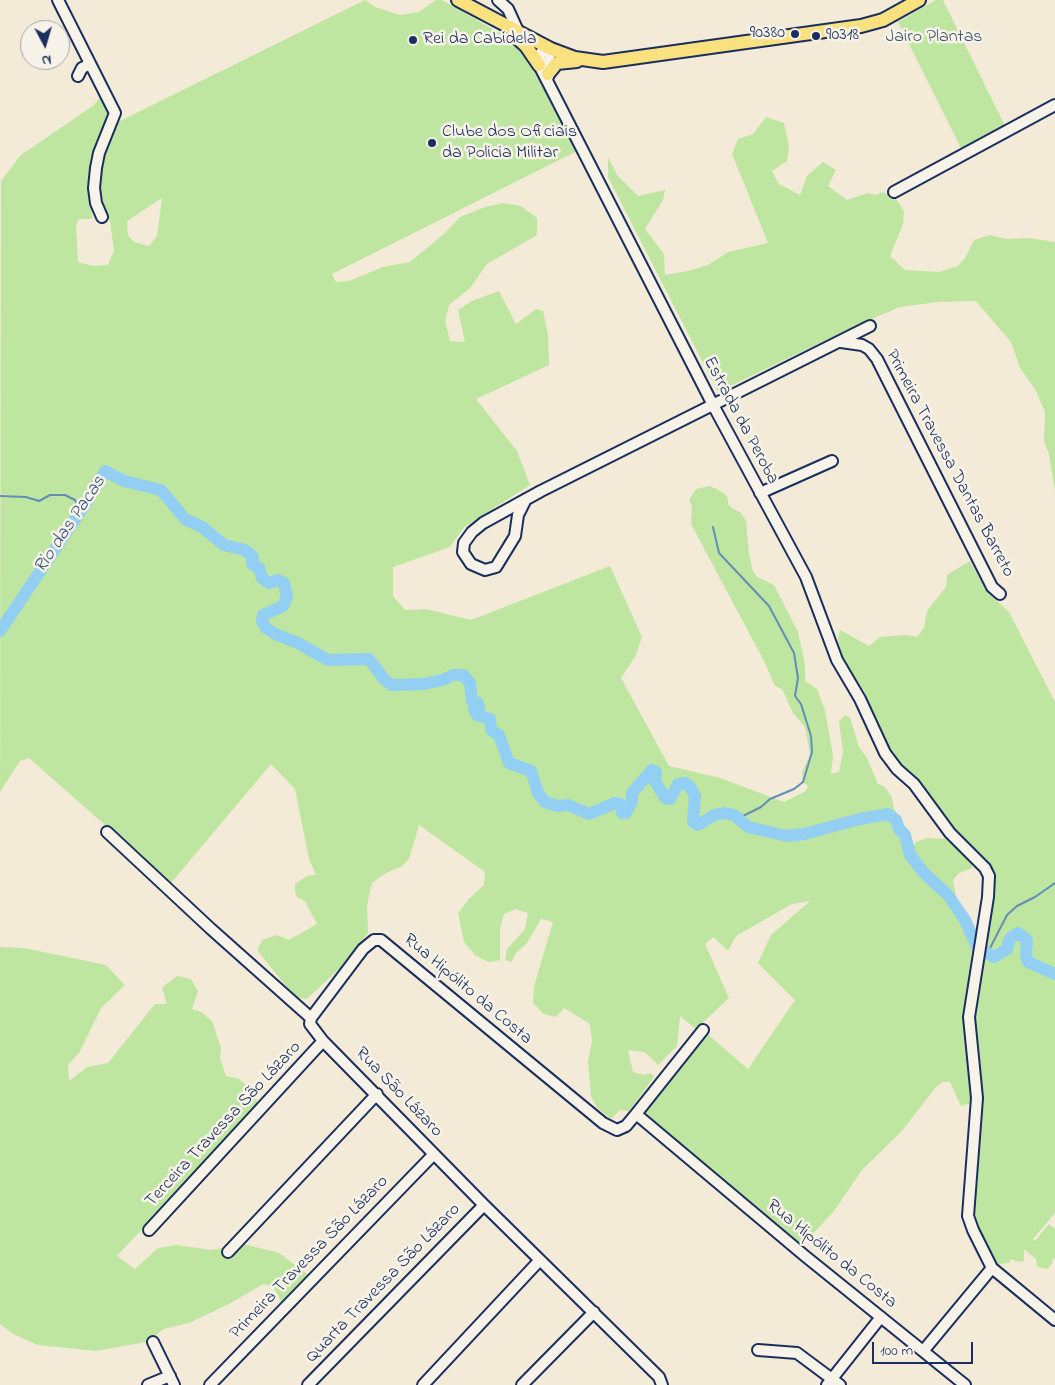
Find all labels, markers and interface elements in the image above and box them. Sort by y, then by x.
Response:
north arrow [20,20,70,70]
place label: 90380 [750,23,785,45]
place label: 90318 [826,25,859,47]
park label: Jairo Plantas [885,27,983,49]
marker: 90380 [789,28,801,40]
place label: Rei da Cabidela [423,29,536,51]
marker: 90318 [810,30,822,42]
marker: Rei da Cabidela [407,34,419,46]
text: N [41,48,52,70]
place label: Clube dos Oficiais da Policia Militar [442,122,577,164]
marker: Clube dos Oficiais da Policia Militar [426,137,438,149]
street label: Primeira Travessa Dantas Barreto [880,347,1018,581]
street label: Estrada da Peroba [697,354,783,488]
water label: Rio das Pacas [30,472,112,578]
street label: Rua Hipólito da Costa [398,930,536,1050]
street label: Terceira Travessa São Lázaro [141,1037,307,1213]
street label: Rua São Lázaro [350,1043,446,1143]
street label: Primeira Travessa São Lázaro [226,1172,394,1344]
street label: Rua Hipólito da Costa [761,1196,901,1314]
street label: Quarta Travessa São Lázaro [302,1200,466,1368]
scale bar [875,1332,976,1364]
text: 100 m [880,1340,913,1362]

